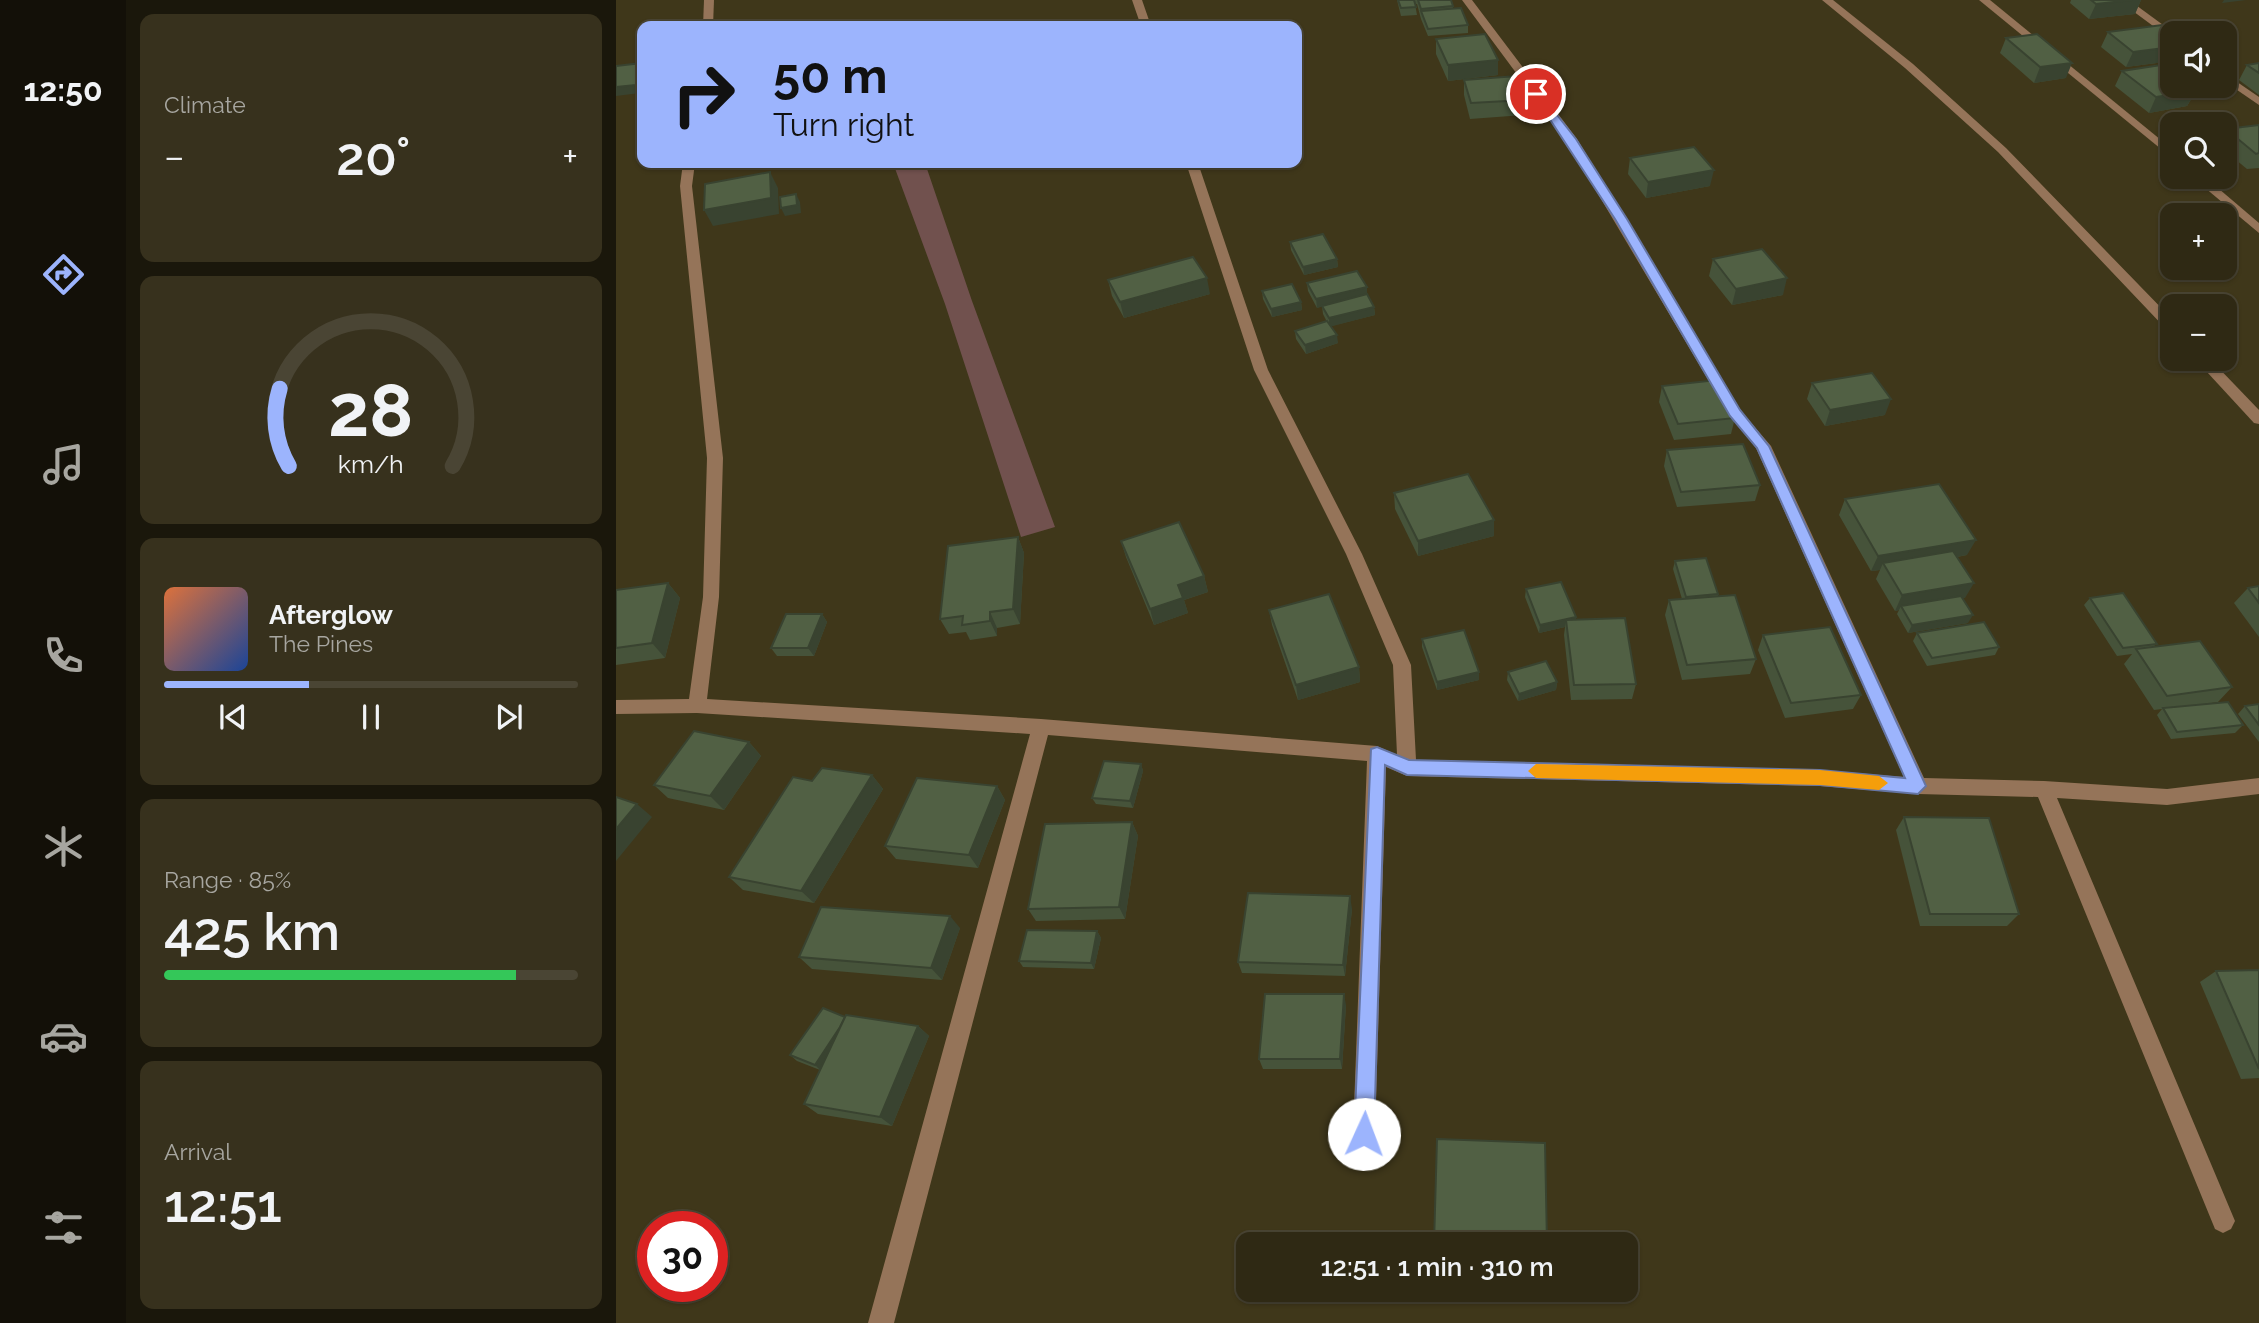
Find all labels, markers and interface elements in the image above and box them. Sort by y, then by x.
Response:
map controls [2160,21,2237,371]
button: sound [2160,21,2237,98]
text: 50 m [773,47,888,104]
icon: right [658,49,749,140]
pin [1506,64,1566,124]
text: 12:50 [23,71,103,108]
icon: arrive [1517,75,1555,113]
text: Climate [164,91,246,118]
text: Turn right [773,106,914,143]
button: search [2160,112,2237,189]
text: 20° [336,126,410,187]
text: − [164,134,184,179]
text: + [562,134,578,179]
button: + [2160,203,2237,280]
icon: directions [39,250,88,299]
button: − [2160,294,2237,371]
text: 28 [328,368,414,453]
icon: music [39,440,88,489]
text: km/h [338,448,404,478]
text: Afterglow [269,600,393,630]
text: The Pines [269,630,373,657]
icon: phone [39,631,88,680]
icon: previous [214,698,252,736]
icon: pause [352,698,390,736]
icon: next [490,698,528,736]
icon: climate [39,822,88,871]
text: Range · 85% [164,866,291,893]
text: 425 km [164,901,340,962]
icon: car [39,1012,88,1061]
position arrow [1327,1097,1401,1171]
text: Arrival [164,1138,231,1165]
text: 12:51 [164,1173,282,1234]
icon: filters [39,1203,88,1252]
speed limit sign: 30 [637,1211,728,1302]
text: 12:51 · 1 min · 310 m [1320,1252,1554,1282]

